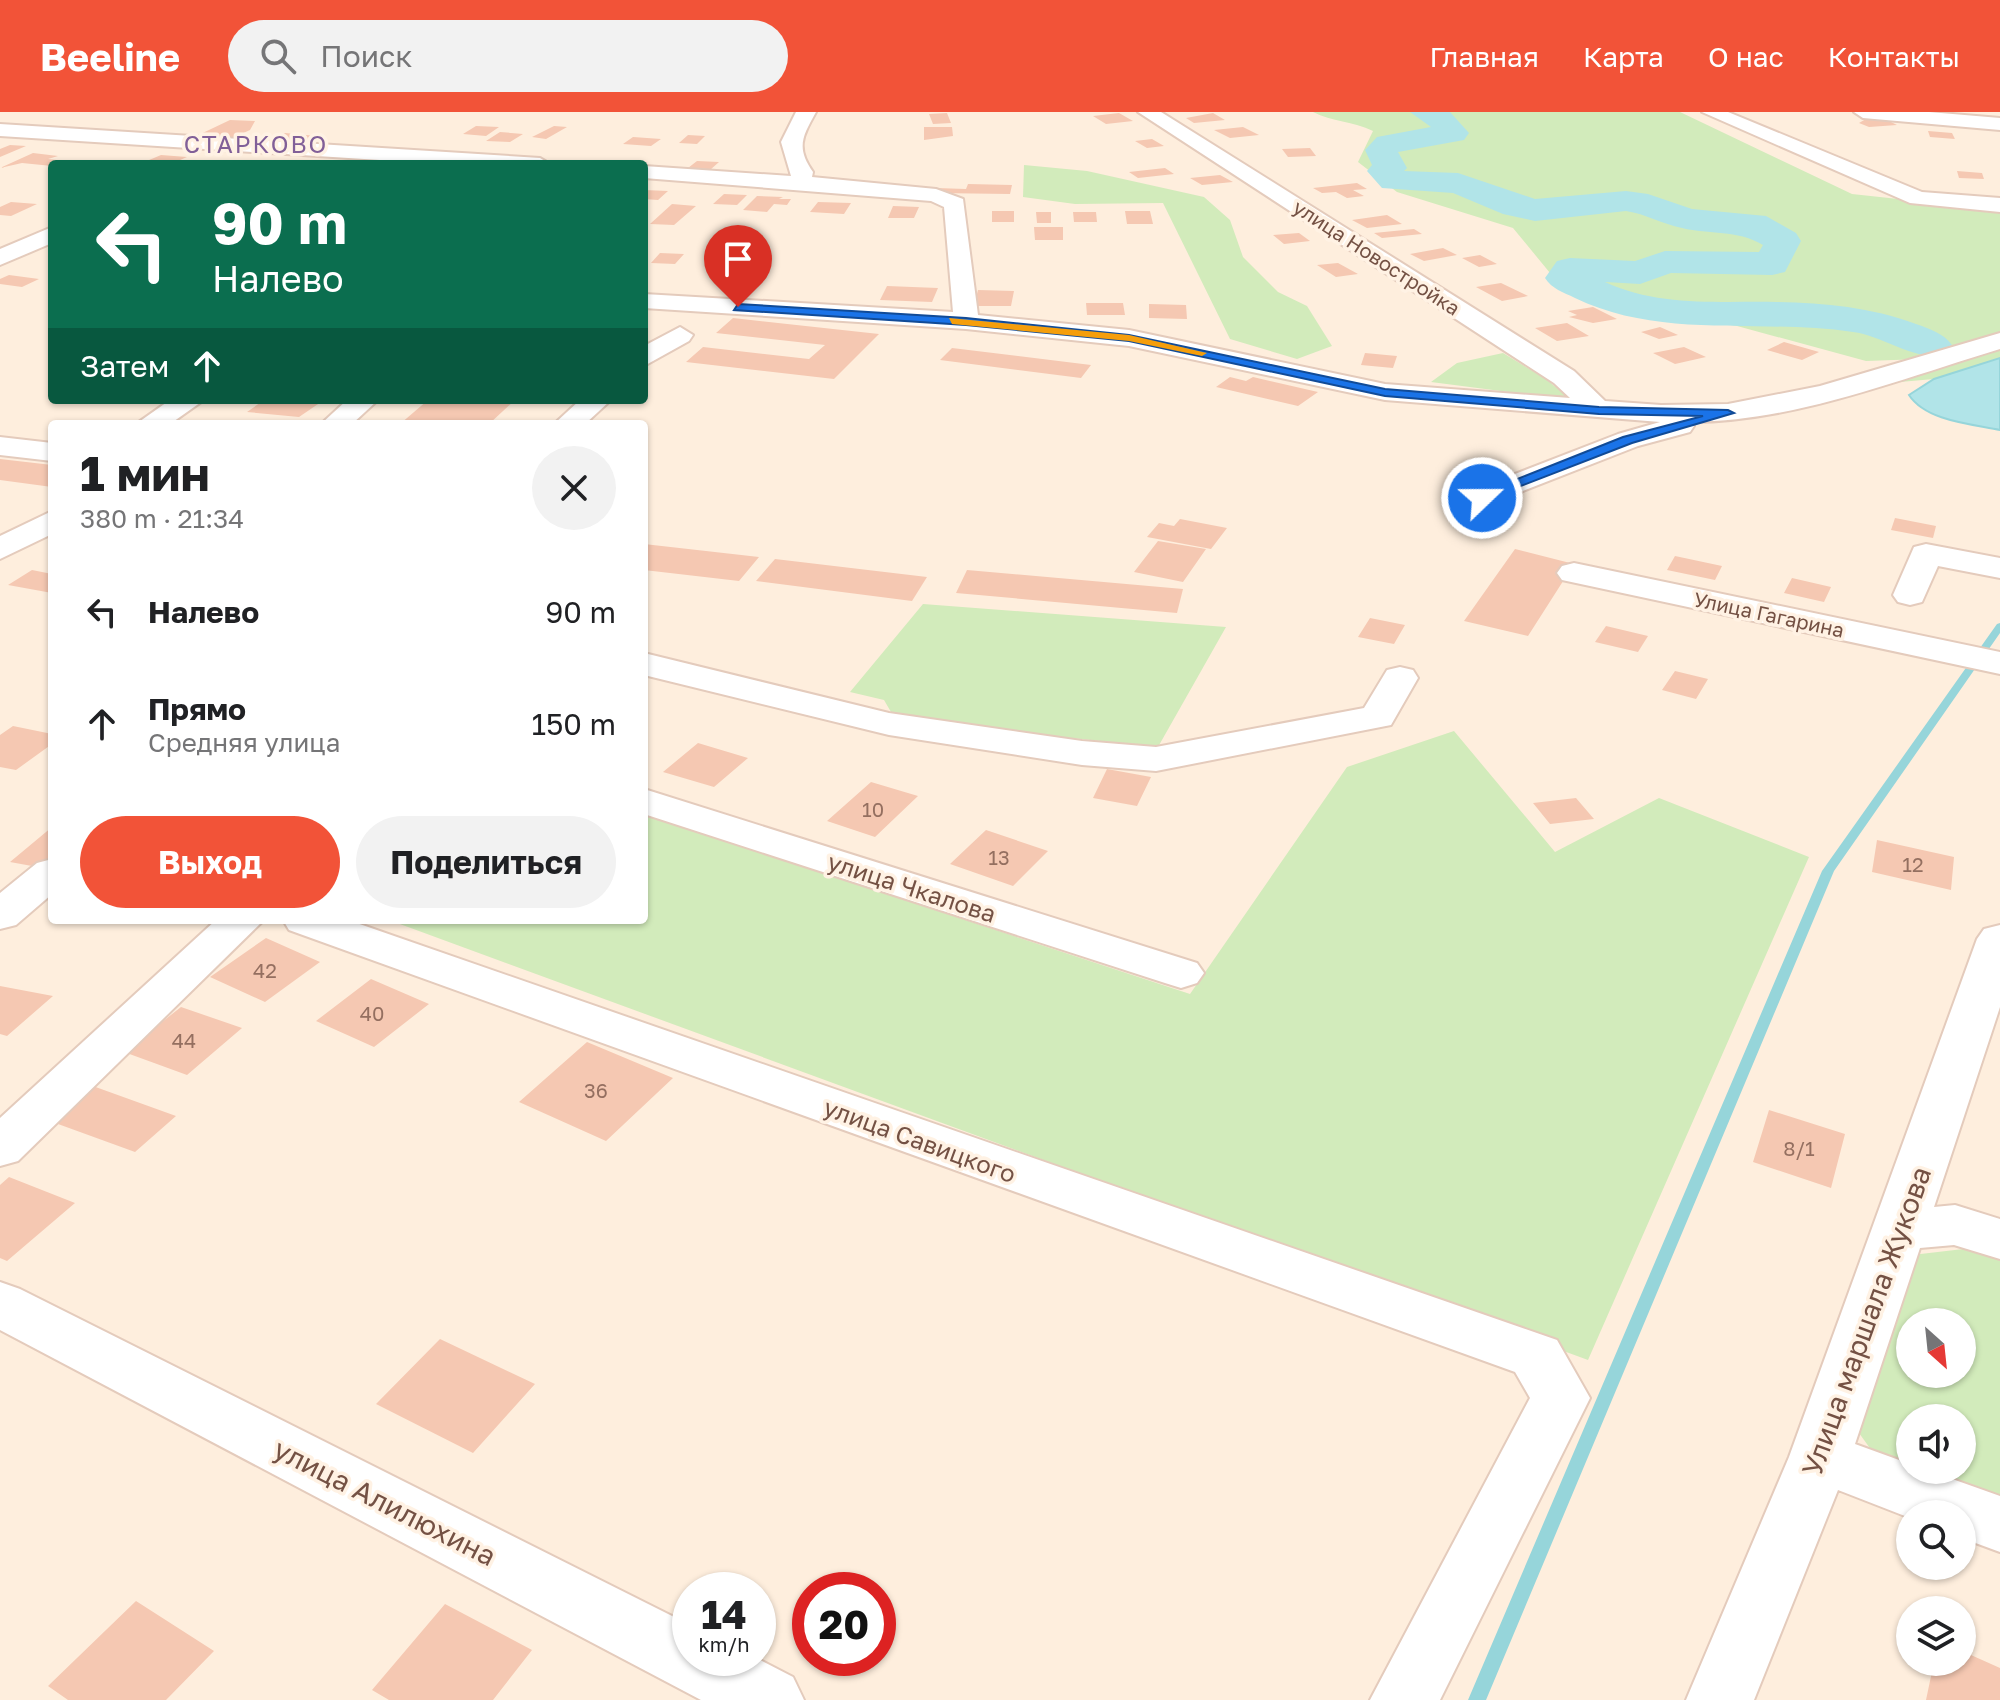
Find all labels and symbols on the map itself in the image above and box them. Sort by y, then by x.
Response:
district label: СТАРКОВО [184,129,328,158]
street label: улица Новостройка [1289,194,1465,320]
pin [704,225,772,307]
position arrow [1440,456,1524,540]
street label: Улица Гагарина [1692,586,1846,642]
house number: 10 [862,797,884,821]
house number: 13 [988,845,1010,869]
street label: улица Чкалова [824,846,1000,928]
house number: 12 [1902,852,1924,876]
house number: 42 [253,958,277,982]
house number: 40 [360,1001,384,1025]
house number: 44 [172,1028,196,1052]
house number: 36 [584,1078,608,1102]
street label: улица Савицкого [820,1092,1020,1188]
house number: 8/1 [1783,1136,1815,1160]
street label: Улица маршала Жукова [1795,1162,1937,1480]
north arrow [1896,1308,1976,1388]
street label: улица Алилюхина [268,1432,502,1572]
speed limit sign: 20 [792,1572,896,1676]

